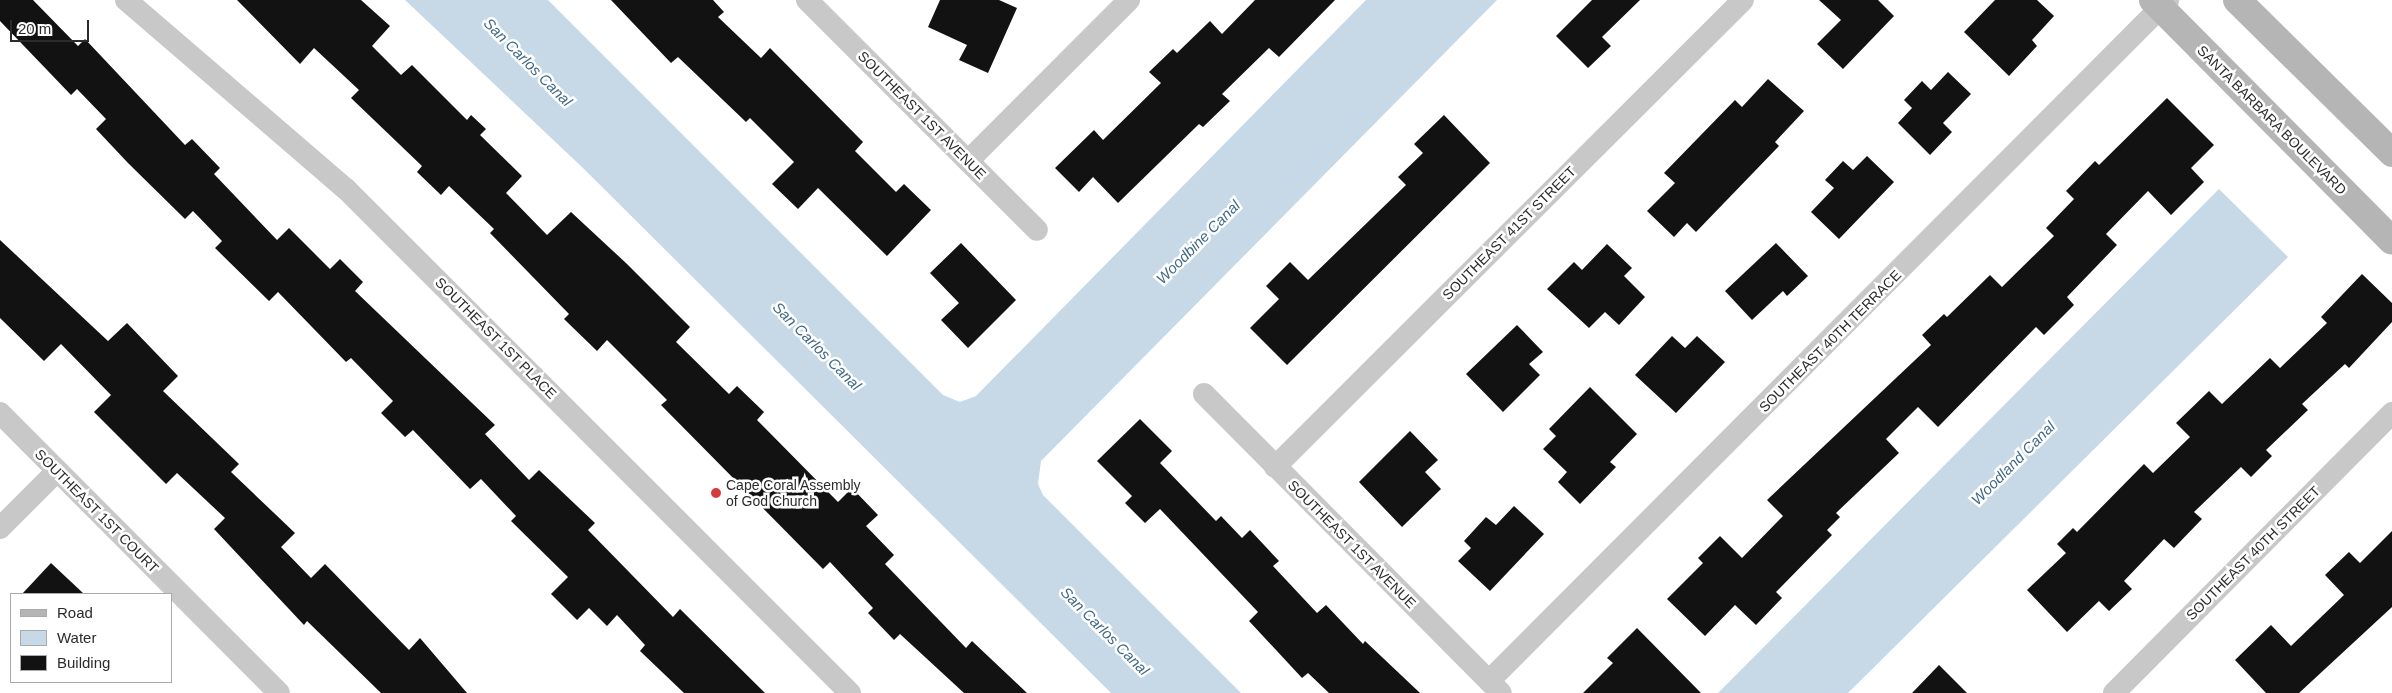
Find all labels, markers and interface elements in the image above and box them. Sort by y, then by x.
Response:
scale bar [12,10,91,42]
water label: San Carlos Canal [480,14,576,110]
text: 20 m [18,20,51,37]
street label: SANTA BARBARA BOULEVARD [2193,41,2351,199]
street label: SOUTHEAST 1ST AVENUE [854,47,990,183]
street label: SOUTHEAST 41ST STREET [1439,163,1579,303]
water label: Woodbine Canal [1152,196,1244,288]
street label: SOUTHEAST 40TH TERRACE [1755,266,1905,416]
street label: SOUTHEAST 1ST PLACE [432,274,560,402]
water label: San Carlos Canal [769,298,865,394]
water label: Woodland Canal [1967,417,2059,509]
street label: SOUTHEAST 1ST COURT [31,445,163,577]
street label: SOUTHEAST 1ST AVENUE [1284,476,1420,612]
place label: Cape Coral Assembly of God Church [726,477,861,510]
street label: SOUTHEAST 40TH STREET [2182,482,2324,624]
marker: Cape Coral Assembly of God Church [710,487,722,499]
water label: San Carlos Canal [1057,583,1153,679]
legend [10,593,172,683]
text: Road [57,604,93,621]
text: Water [57,629,96,646]
text: Building [57,654,110,671]

